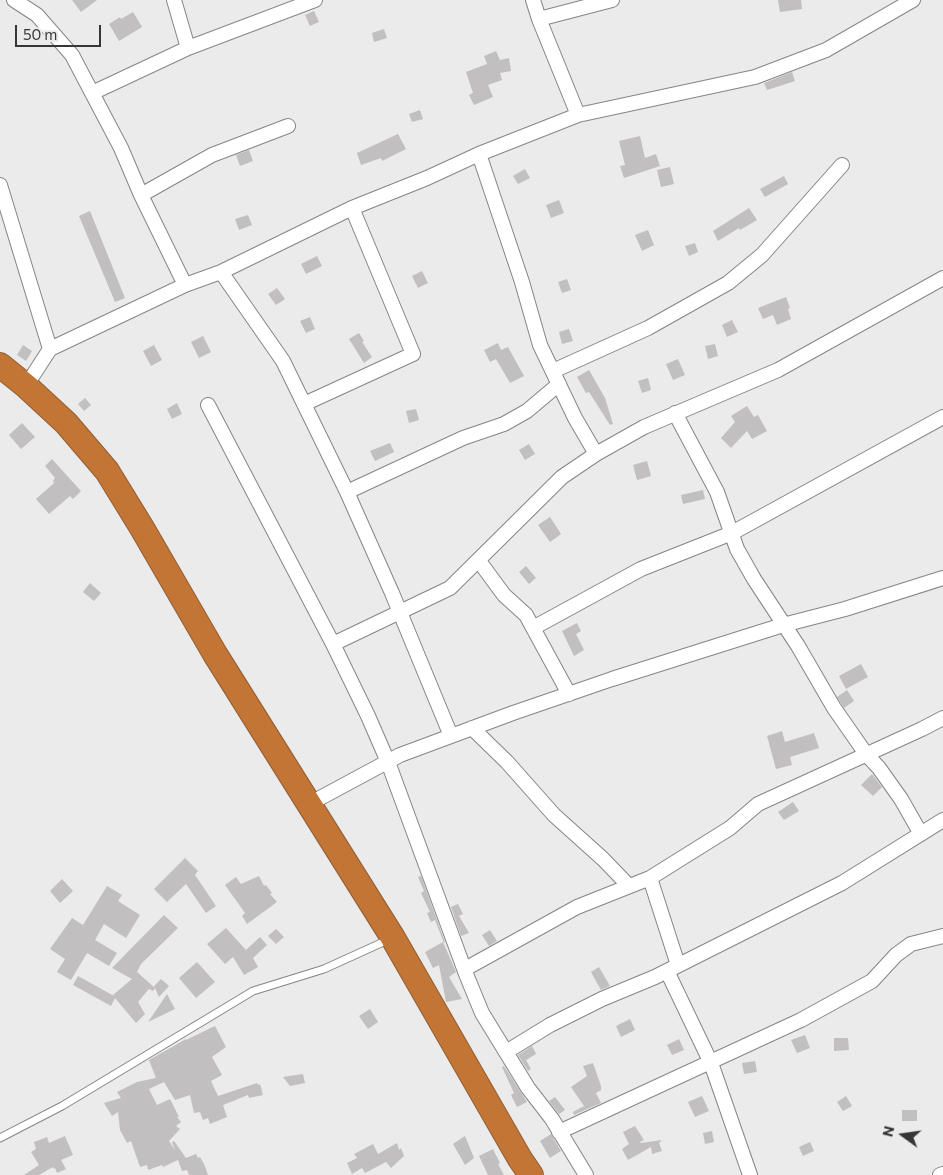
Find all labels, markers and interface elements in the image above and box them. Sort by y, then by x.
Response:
scale bar [18,15,104,47]
text: 50 m [23,25,57,43]
north arrow [878,1110,928,1160]
text: N [878,1124,897,1138]

